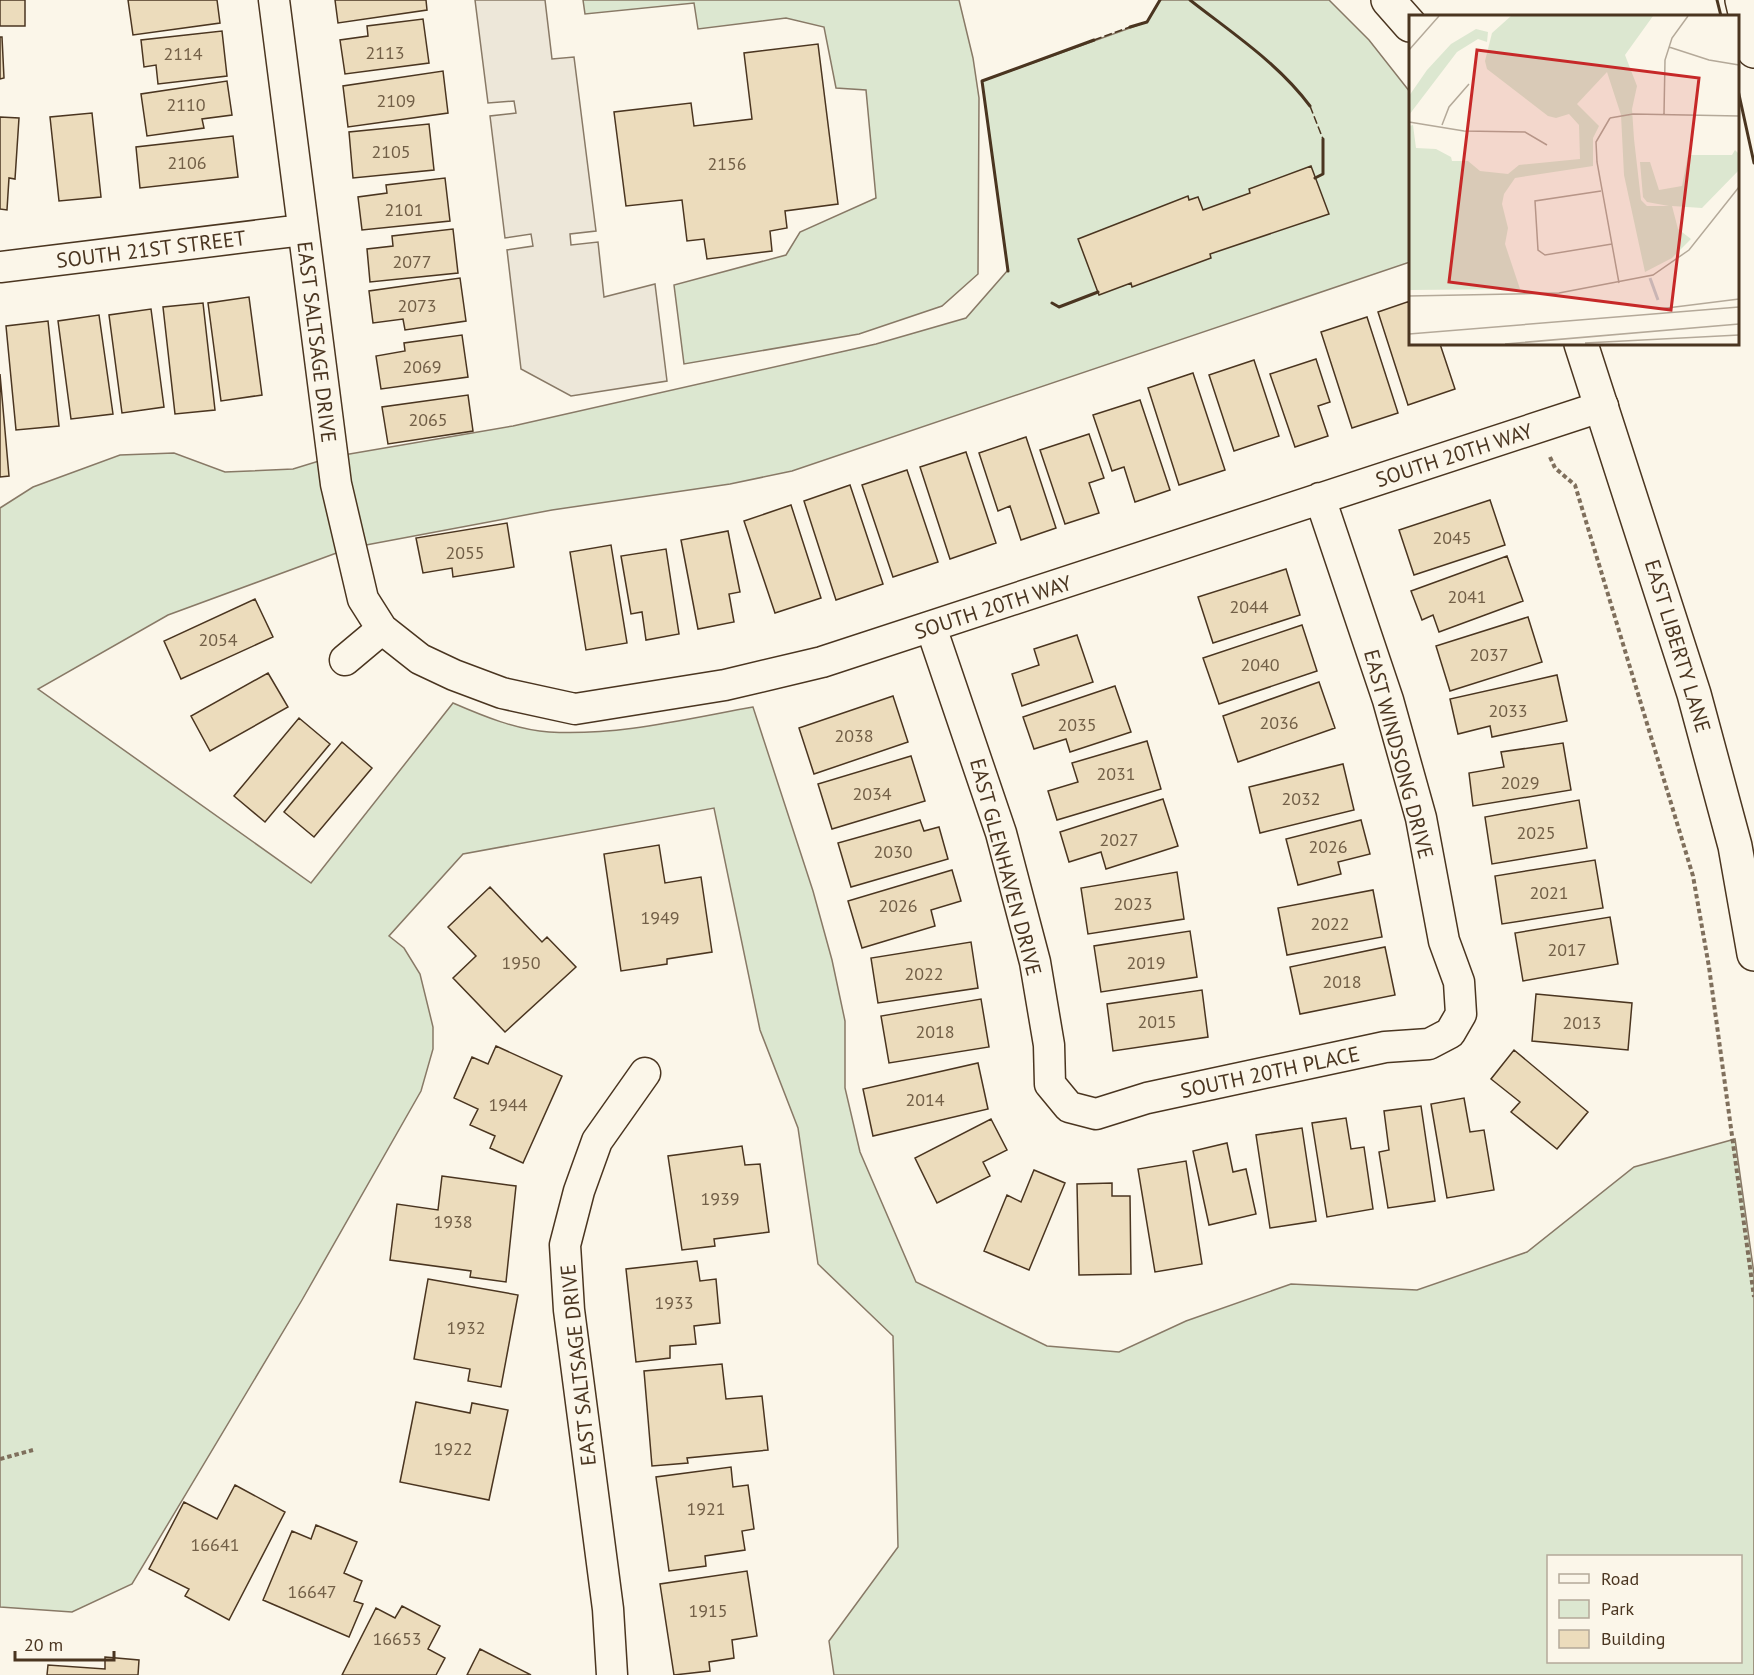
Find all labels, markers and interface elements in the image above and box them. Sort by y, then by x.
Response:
inset map [1409,15,1739,345]
house number: 2113 [365,41,405,64]
house number: 2114 [163,42,203,65]
house number: 2109 [376,89,416,112]
house number: 2110 [166,93,206,116]
house number: 2105 [371,140,411,163]
house number: 2106 [167,151,207,174]
house number: 2156 [707,152,747,175]
house number: 2101 [384,198,424,221]
street label: SOUTH 21ST STREET [55,224,248,274]
street label: EAST SALTSAGE DRIVE [291,240,343,444]
house number: 2077 [392,250,432,273]
house number: 2073 [397,294,437,317]
house number: 2069 [402,355,442,378]
house number: 2065 [408,408,448,431]
street label: SOUTH 20TH WAY [1372,417,1536,493]
house number: 2045 [1432,526,1472,549]
house number: 2055 [445,541,485,564]
street label: EAST LIBERTY LANE [1639,556,1717,736]
street label: SOUTH 20TH WAY [911,569,1075,645]
house number: 2041 [1447,585,1487,608]
house number: 2044 [1229,595,1269,618]
house number: 2054 [198,628,238,651]
house number: 2037 [1469,643,1509,666]
street label: EAST WINDSONG DRIVE [1358,646,1440,862]
house number: 2040 [1240,653,1280,676]
house number: 2033 [1488,699,1528,722]
house number: 2036 [1259,711,1299,734]
house number: 2035 [1057,713,1097,736]
house number: 2038 [834,724,874,747]
street label: EAST GLENHAVEN DRIVE [964,755,1048,979]
house number: 2031 [1096,762,1136,785]
house number: 2029 [1500,771,1540,794]
house number: 2034 [852,782,892,805]
house number: 2032 [1281,787,1321,810]
house number: 2025 [1516,821,1556,844]
house number: 2027 [1099,828,1139,851]
house number: 2026 [1308,835,1348,858]
house number: 2030 [873,840,913,863]
house number: 2021 [1529,881,1569,904]
house number: 2023 [1113,892,1153,915]
house number: 2026 [878,894,918,917]
house number: 1949 [640,906,680,929]
house number: 2022 [1310,912,1350,935]
house number: 2017 [1547,938,1587,961]
house number: 1950 [501,951,541,974]
house number: 2019 [1126,951,1166,974]
house number: 2022 [904,962,944,985]
house number: 2018 [1322,970,1362,993]
house number: 2015 [1137,1010,1177,1033]
house number: 2013 [1562,1011,1602,1034]
house number: 2018 [915,1020,955,1043]
street label: SOUTH 20TH PLACE [1178,1040,1362,1104]
house number: 2014 [905,1088,945,1111]
house number: 1944 [488,1093,528,1116]
house number: 1939 [700,1187,740,1210]
house number: 1938 [433,1210,473,1233]
street label: EAST SALTSAGE DRIVE [554,1263,602,1467]
house number: 1933 [654,1291,694,1314]
house number: 1932 [446,1316,486,1339]
house number: 1922 [433,1437,473,1460]
house number: 1921 [686,1497,726,1520]
house number: 16641 [190,1533,240,1556]
legend [1547,1555,1742,1663]
text: Road [1601,1567,1639,1590]
house number: 16647 [287,1580,337,1603]
text: Park [1601,1597,1634,1620]
house number: 1915 [688,1599,728,1622]
scale bar [15,1624,114,1662]
house number: 16653 [372,1627,422,1650]
text: Building [1601,1627,1665,1650]
text: 20 m [24,1633,63,1656]

